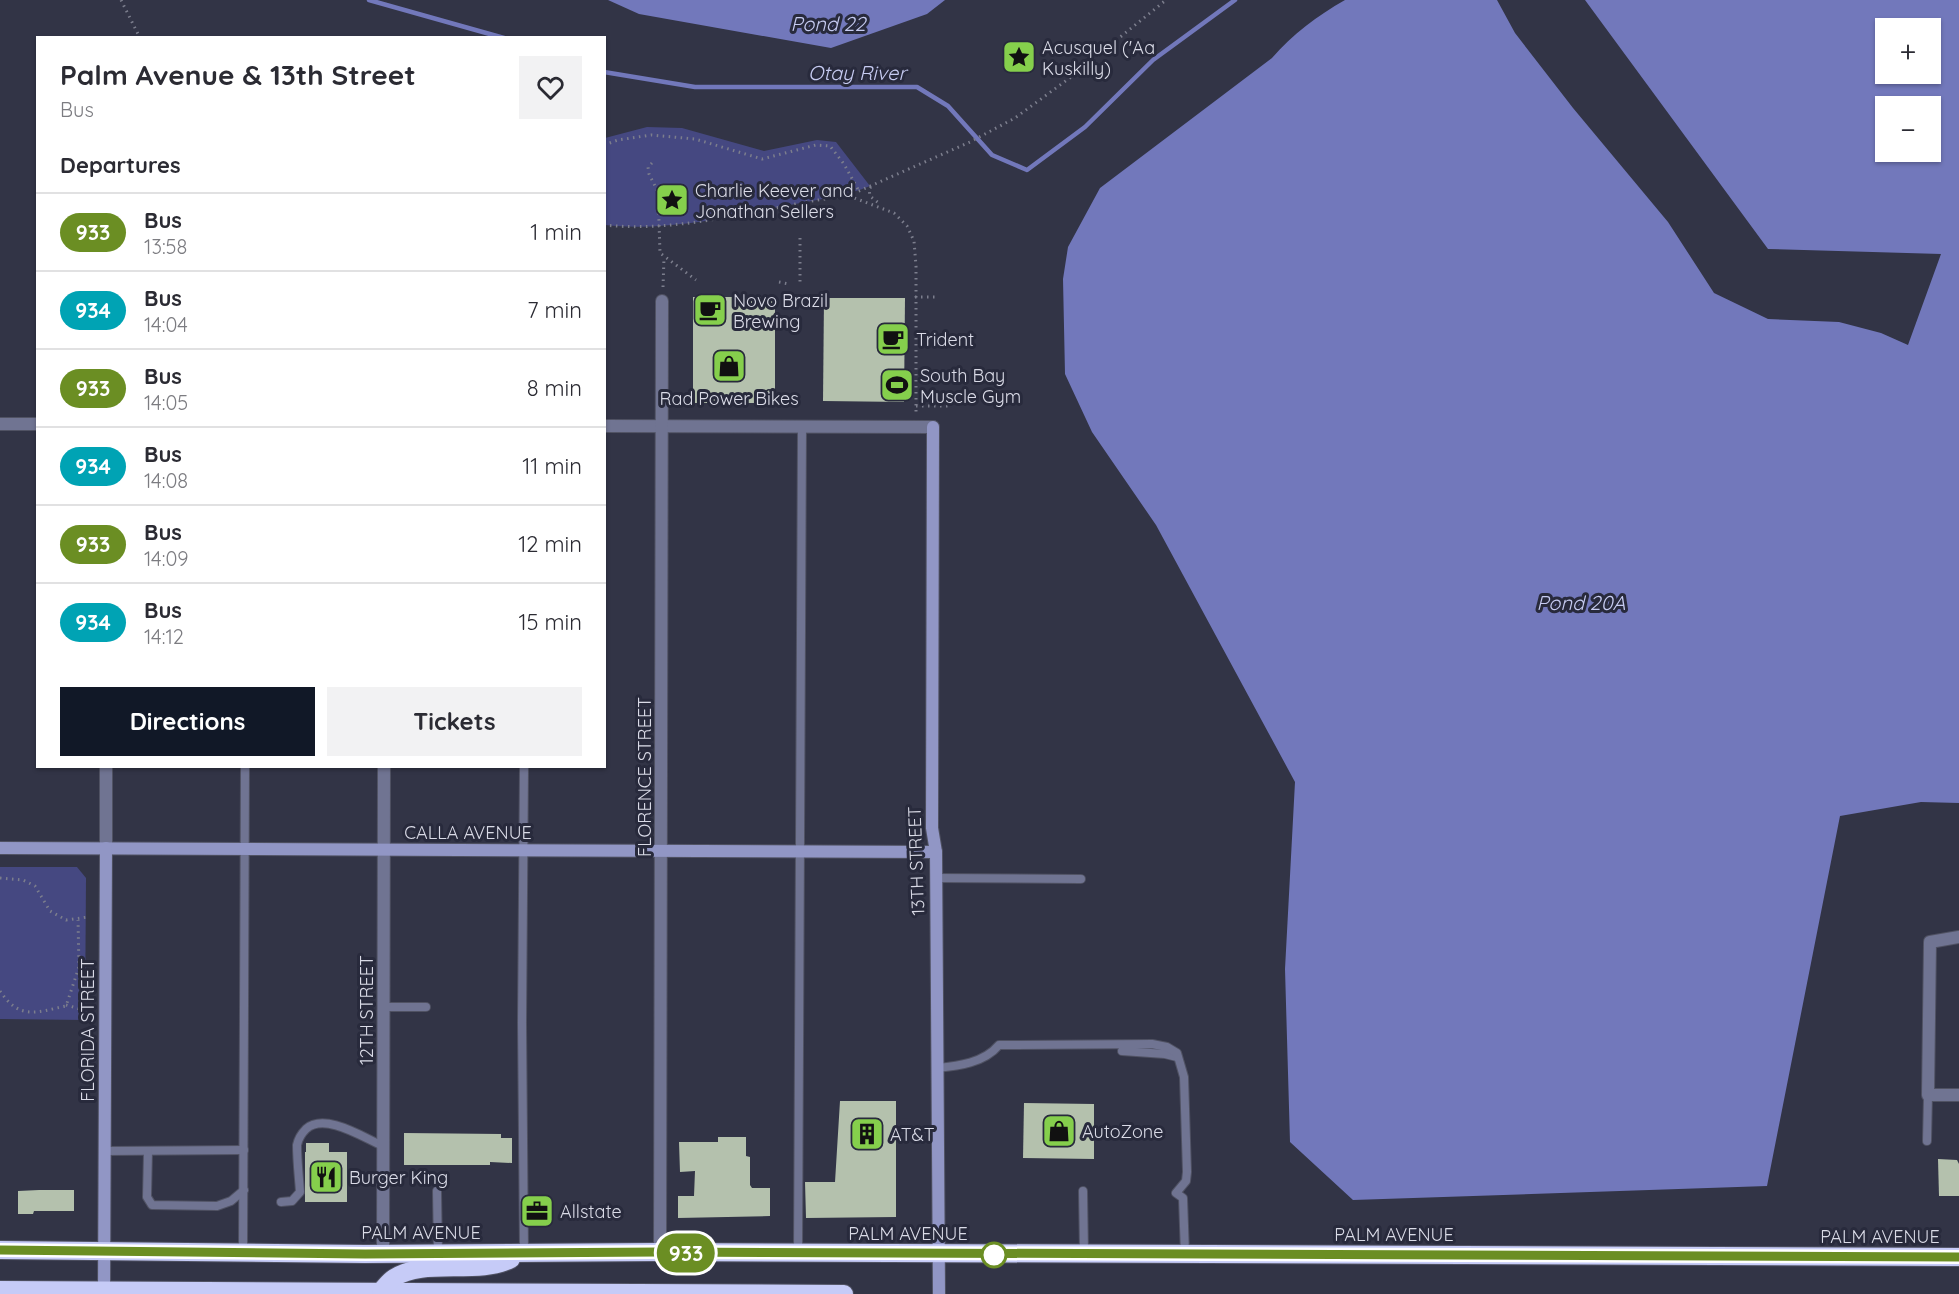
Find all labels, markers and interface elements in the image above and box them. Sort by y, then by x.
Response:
water label: Pond 22 [790,11,867,36]
map controls [1875,18,1941,162]
button: + [1875,18,1941,84]
place label: Acusquel ('Aa Kuskilly) [1042,36,1155,80]
place icon: Acusquel ('Aa Kuskilly) [1001,39,1037,75]
button: heart [519,56,582,119]
text: Palm Avenue & 13th Street [60,57,416,92]
water label: Otay River [808,60,908,85]
button: − [1875,96,1941,162]
text: Bus [60,97,94,122]
text: Departures [60,151,181,179]
place label: Charlie Keever and Jonathan Sellers [695,179,854,223]
place icon: Charlie Keever and Jonathan Sellers [654,182,690,218]
text: Bus [144,206,182,234]
text: 1 min [530,218,582,246]
text: 933 [76,219,110,245]
text: 13:58 [144,234,187,259]
text: Bus [144,284,182,312]
place label: Novo Brazil Brewing [733,289,828,333]
cafe icon: Novo Brazil Brewing [692,292,728,328]
text: 7 min [527,296,582,324]
text: 934 [75,297,111,323]
text: 14:04 [144,312,188,337]
cafe icon: Trident [875,321,911,357]
place label: Trident [916,328,974,351]
shop icon: Rad Power Bikes [711,348,747,384]
text: Bus [144,362,182,390]
place label: South Bay Muscle Gym [920,364,1021,408]
sports icon: South Bay Muscle Gym [879,367,915,403]
text: 8 min [527,374,582,402]
text: 933 [76,375,110,401]
place label: Rad Power Bikes [659,387,799,410]
text: 14:05 [144,390,188,415]
text: Bus [144,440,182,468]
text: 11 min [522,452,582,480]
text: 934 [75,453,111,479]
text: 14:08 [144,468,188,493]
text: Bus [144,518,182,546]
text: 12 min [518,530,582,558]
text: 933 [76,531,110,557]
text: 14:09 [144,546,188,571]
water label: Pond 20A [1537,590,1625,615]
text: Bus [144,596,182,624]
text: 15 min [518,608,582,636]
text: 934 [75,609,111,635]
text: 14:12 [144,624,184,649]
button: Directions [60,687,315,756]
button: Tickets [327,687,582,756]
street label: FLORENCE STREET [633,697,656,857]
street label: 13TH STREET [903,806,929,916]
street label: CALLA AVENUE [404,821,532,844]
street label: 12TH STREET [355,955,378,1065]
street label: FLORIDA STREET [76,958,99,1102]
shop icon: AutoZone [1041,1113,1077,1149]
building icon: AT&T [849,1116,885,1152]
place label: AutoZone [1082,1120,1163,1143]
place label: AT&T [890,1123,935,1146]
restaurant icon: Burger King [308,1159,344,1195]
place label: Burger King [349,1166,448,1189]
office icon: Allstate [519,1193,555,1229]
place label: Allstate [560,1200,622,1223]
street label: PALM AVENUE [361,1221,481,1244]
street label: PALM AVENUE [848,1222,968,1245]
street label: PALM AVENUE [1334,1223,1454,1246]
street label: PALM AVENUE [1820,1225,1940,1248]
line badge: 933 [652,1234,720,1272]
text: 933 [669,1240,703,1266]
unlabelled marker [981,1242,1007,1268]

